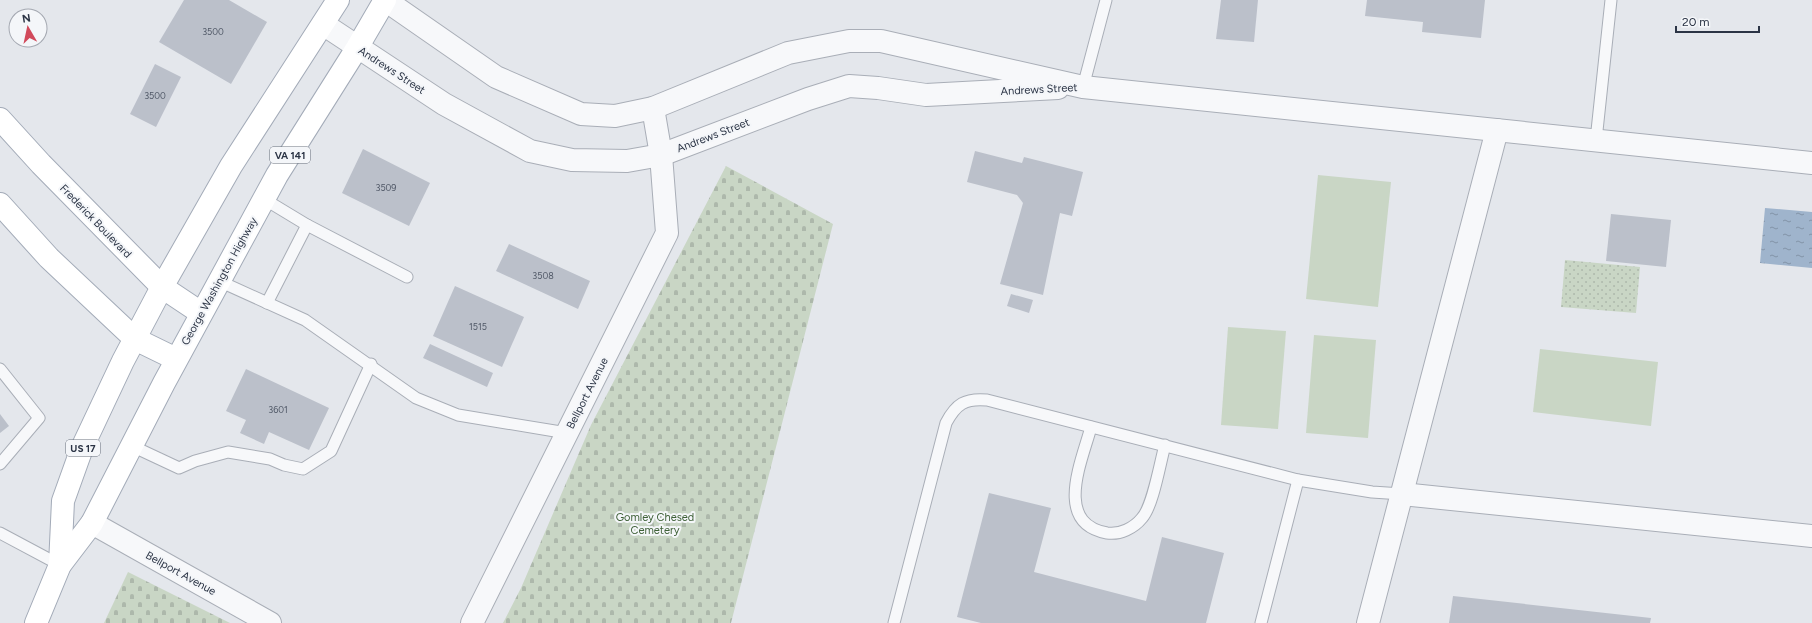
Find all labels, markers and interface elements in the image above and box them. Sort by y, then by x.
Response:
north arrow [8,8,48,48]
scale bar [1676,8,1759,34]
text: N [21,12,32,26]
text: 20 m [1682,15,1710,29]
house number: 3500 [202,26,224,37]
street label: Andrews Street [356,44,428,97]
street label: Andrews Street [1000,81,1078,98]
house number: 3500 [144,90,166,101]
street label: Andrews Street [675,116,751,155]
road number: VA 141 [270,147,310,163]
street label: Frederick Boulevard [57,182,134,261]
house number: 3509 [376,182,396,193]
street label: George Washington Highway [179,215,260,347]
house number: 3508 [532,270,554,281]
house number: 1515 [469,321,487,332]
street label: Bellport Avenue [564,355,611,431]
house number: 3601 [268,404,288,415]
road number: US 17 [66,440,100,456]
park label: Gomley Chesed Cemetery [616,511,694,537]
street label: Bellport Avenue [143,549,218,598]

